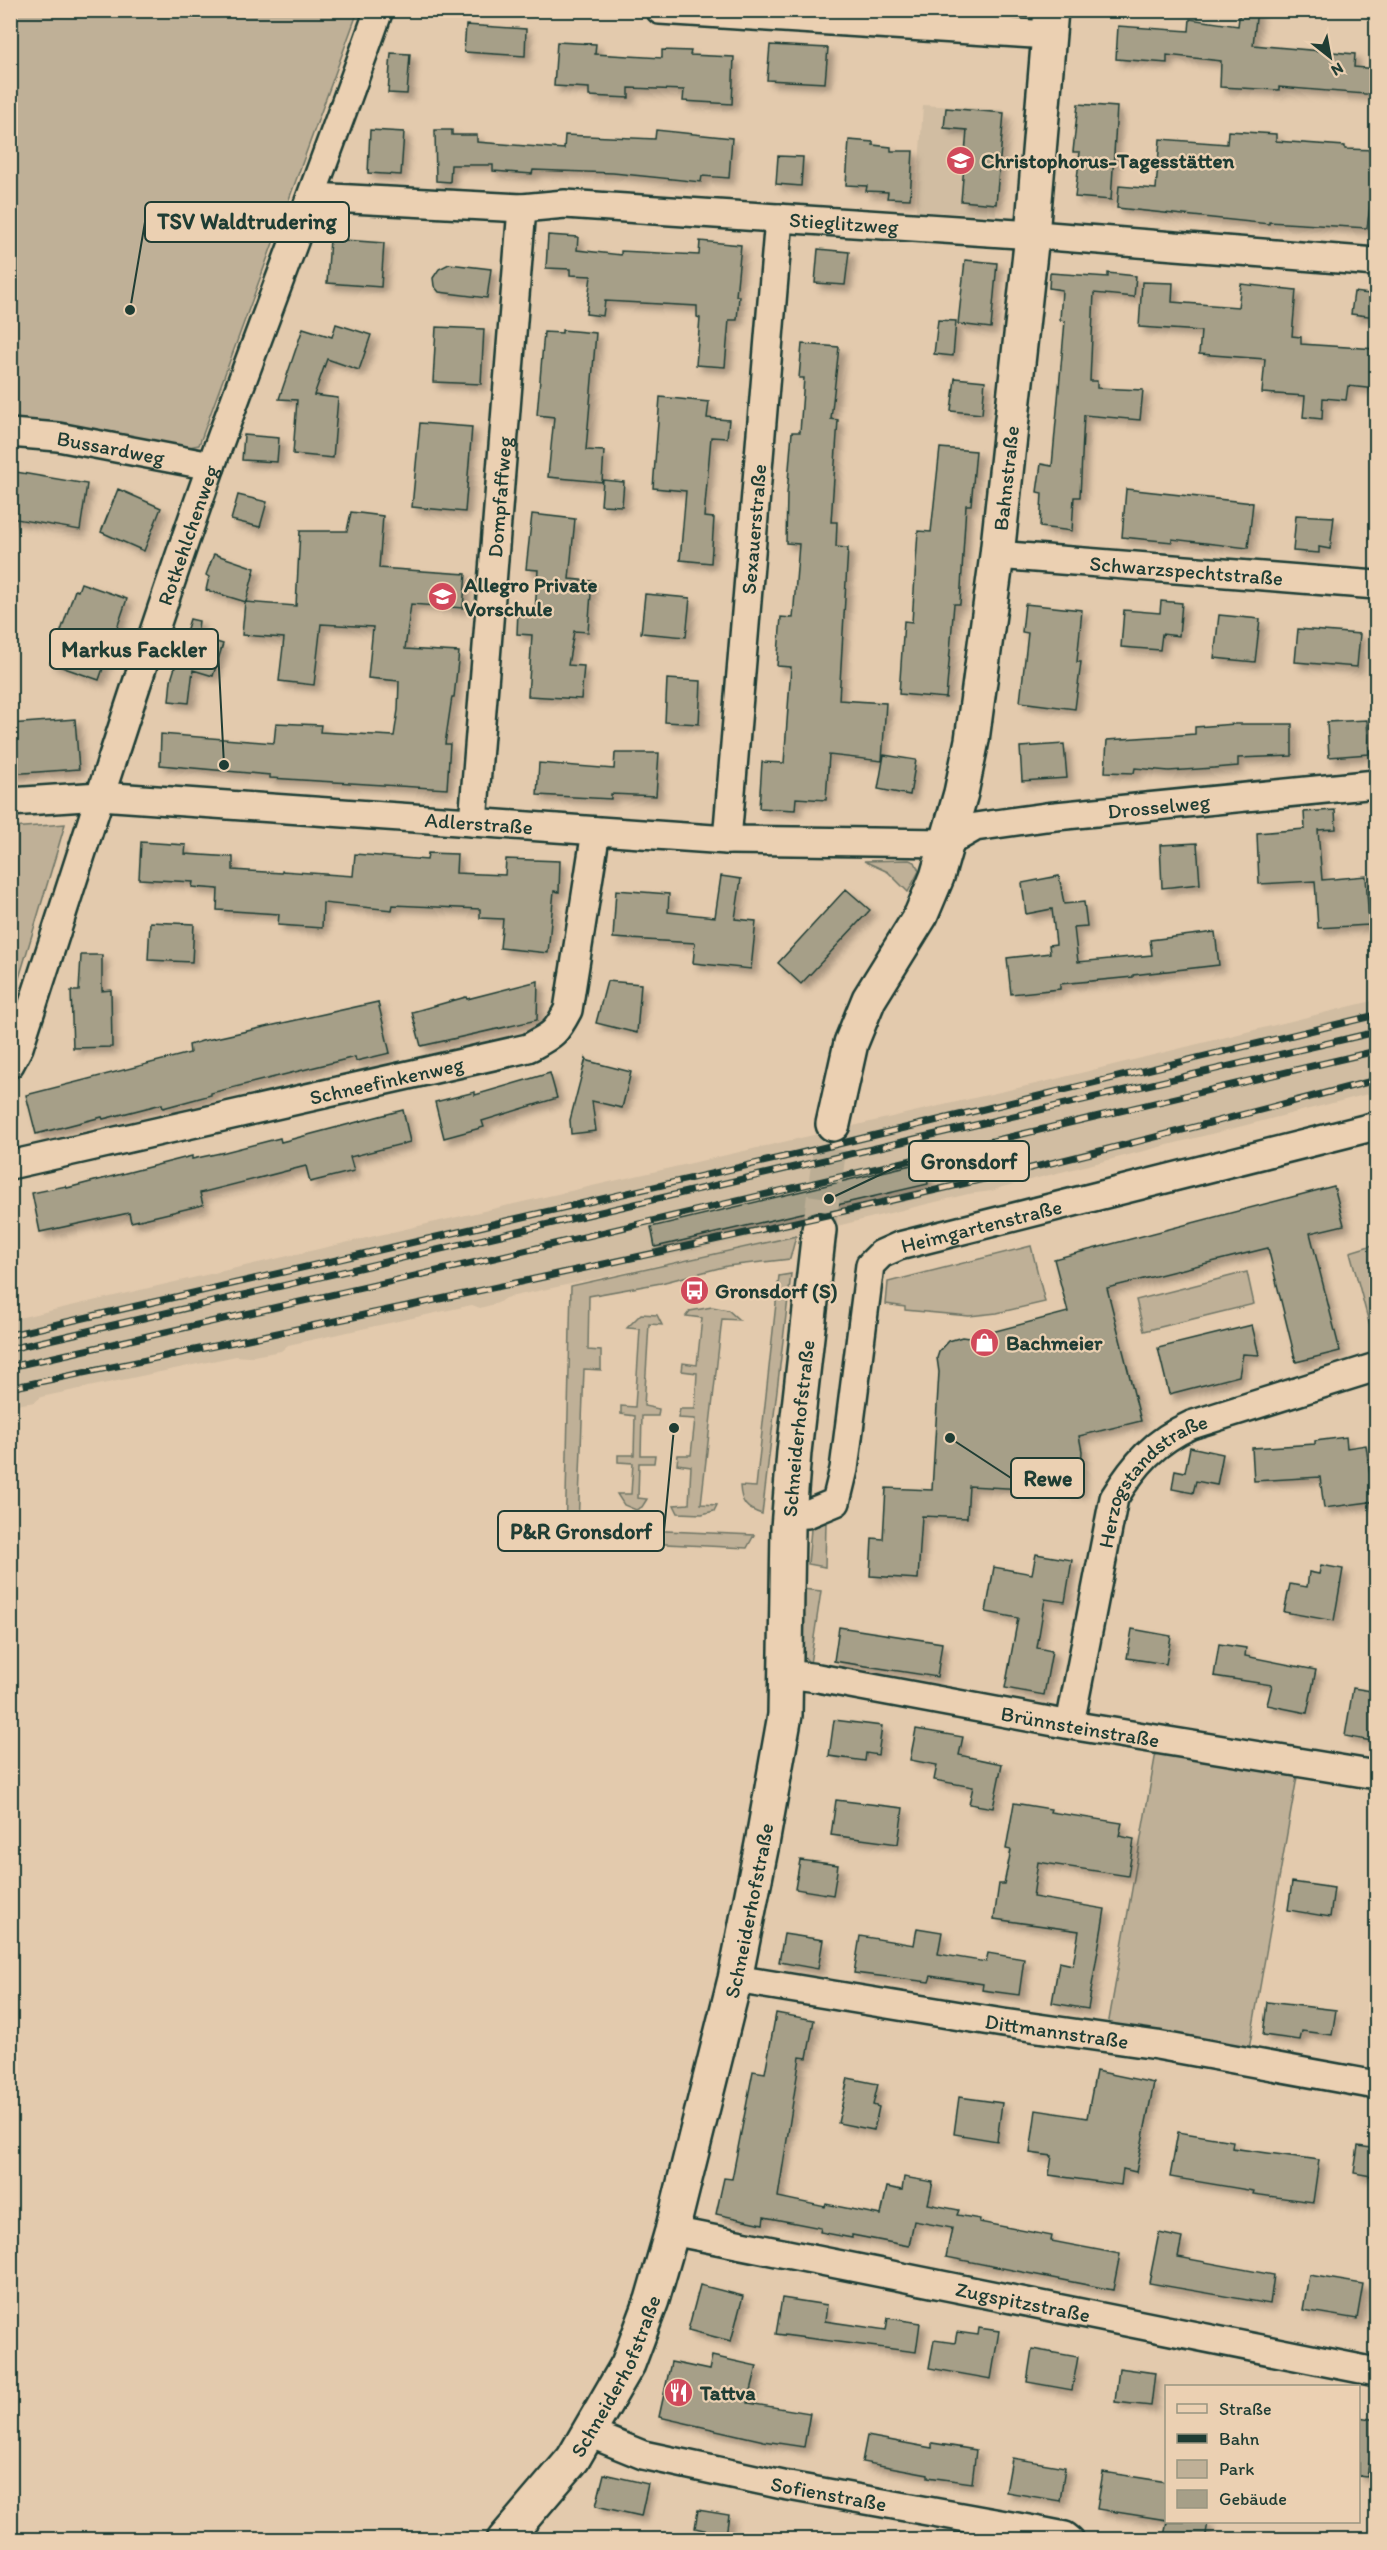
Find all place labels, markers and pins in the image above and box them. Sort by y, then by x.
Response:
school or university icon: Christophorus-Tagesstätten [944,144,976,176]
place label: Christophorus-Tagesstätten [981,148,1235,174]
callout: TSV Waldtrudering [145,202,349,242]
place label: Allegro Private Vorschule [463,572,598,621]
school or university icon: Allegro Private Vorschule [427,580,459,612]
callout: Markus Fackler [50,629,218,669]
callout: Gronsdorf [909,1141,1029,1181]
bus stop icon: Gronsdorf (S) [678,1274,710,1306]
place label: Gronsdorf (S) [715,1278,838,1304]
shop icon: Bachmeier [969,1326,1001,1358]
place label: Bachmeier [1006,1330,1103,1355]
callout: Rewe [1011,1458,1084,1498]
callout: P&R Gronsdorf [498,1511,664,1551]
restaurant icon: Tattva [663,2376,695,2408]
place label: Tattva [699,2380,756,2405]

